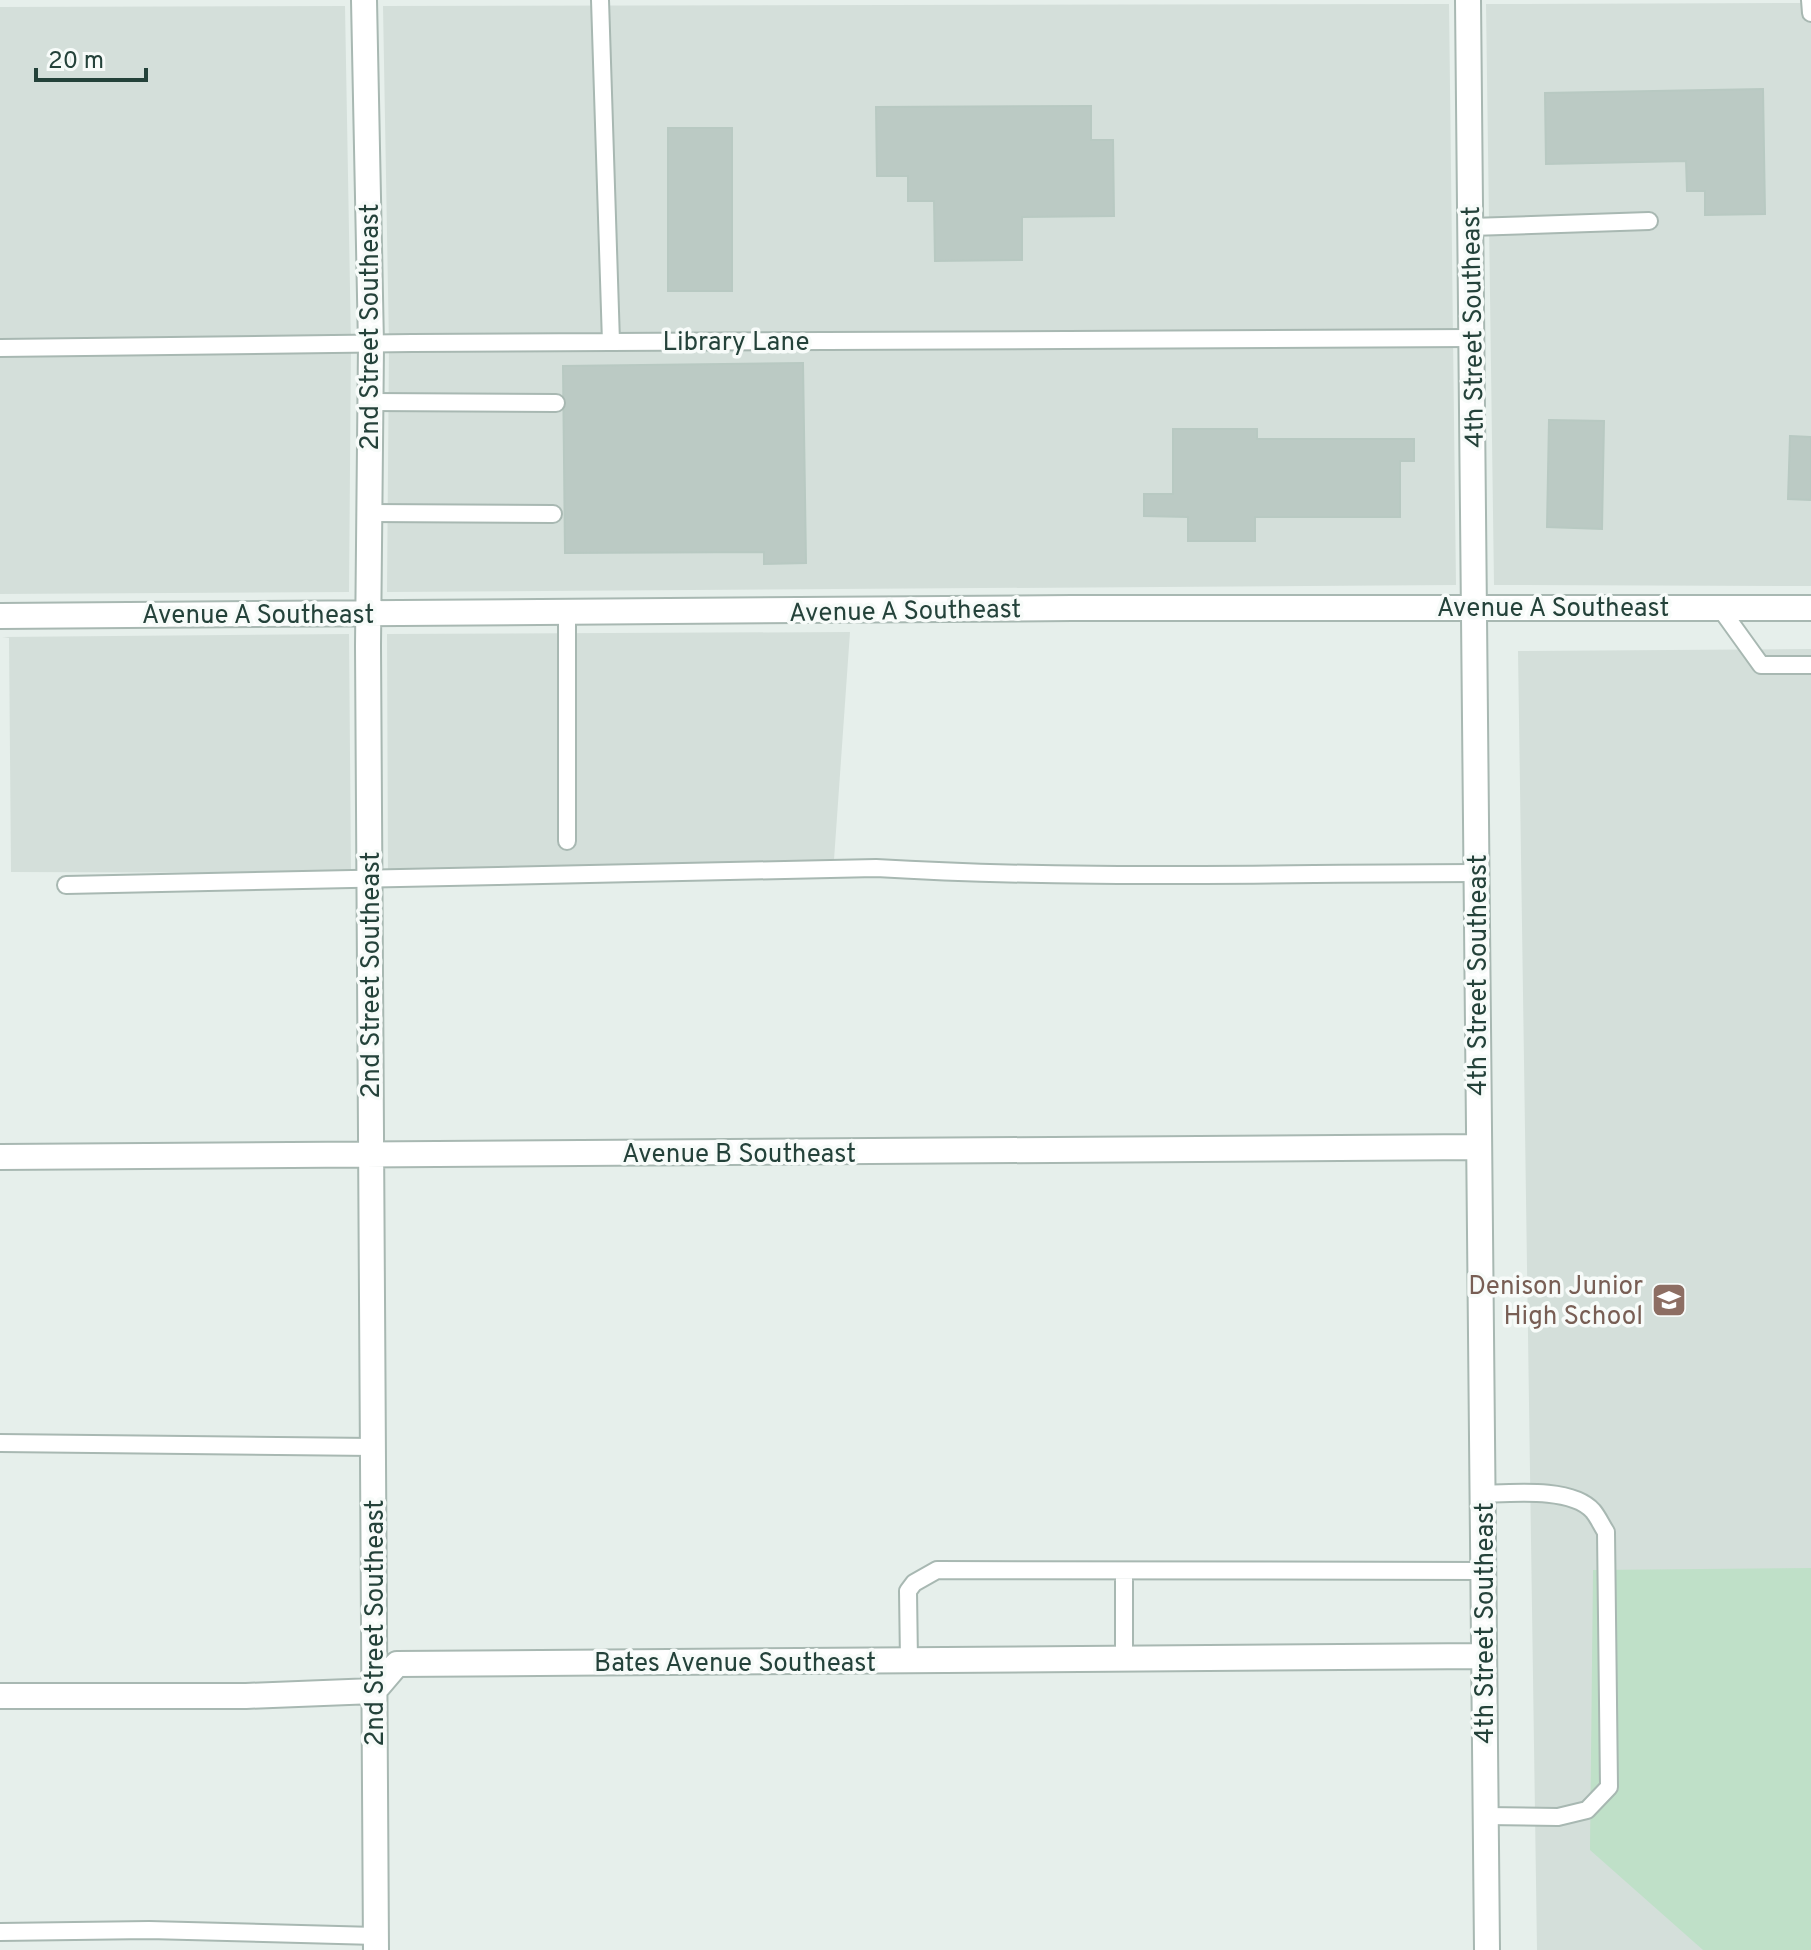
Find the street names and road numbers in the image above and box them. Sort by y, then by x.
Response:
street label: 2nd Street Southeast [355,203,388,451]
street label: 4th Street Southeast [1456,206,1493,448]
street label: Library Lane [662,327,810,360]
street label: Avenue A Southeast [1437,593,1669,626]
street label: Avenue A Southeast [788,594,1022,631]
street label: Avenue A Southeast [142,600,374,633]
street label: 2nd Street Southeast [356,851,389,1099]
street label: 4th Street Southeast [1463,854,1496,1096]
street label: Avenue B Southeast [622,1139,856,1172]
street label: 2nd Street Southeast [360,1499,393,1747]
street label: 4th Street Southeast [1470,1502,1503,1744]
street label: Bates Avenue Southeast [594,1648,876,1681]

